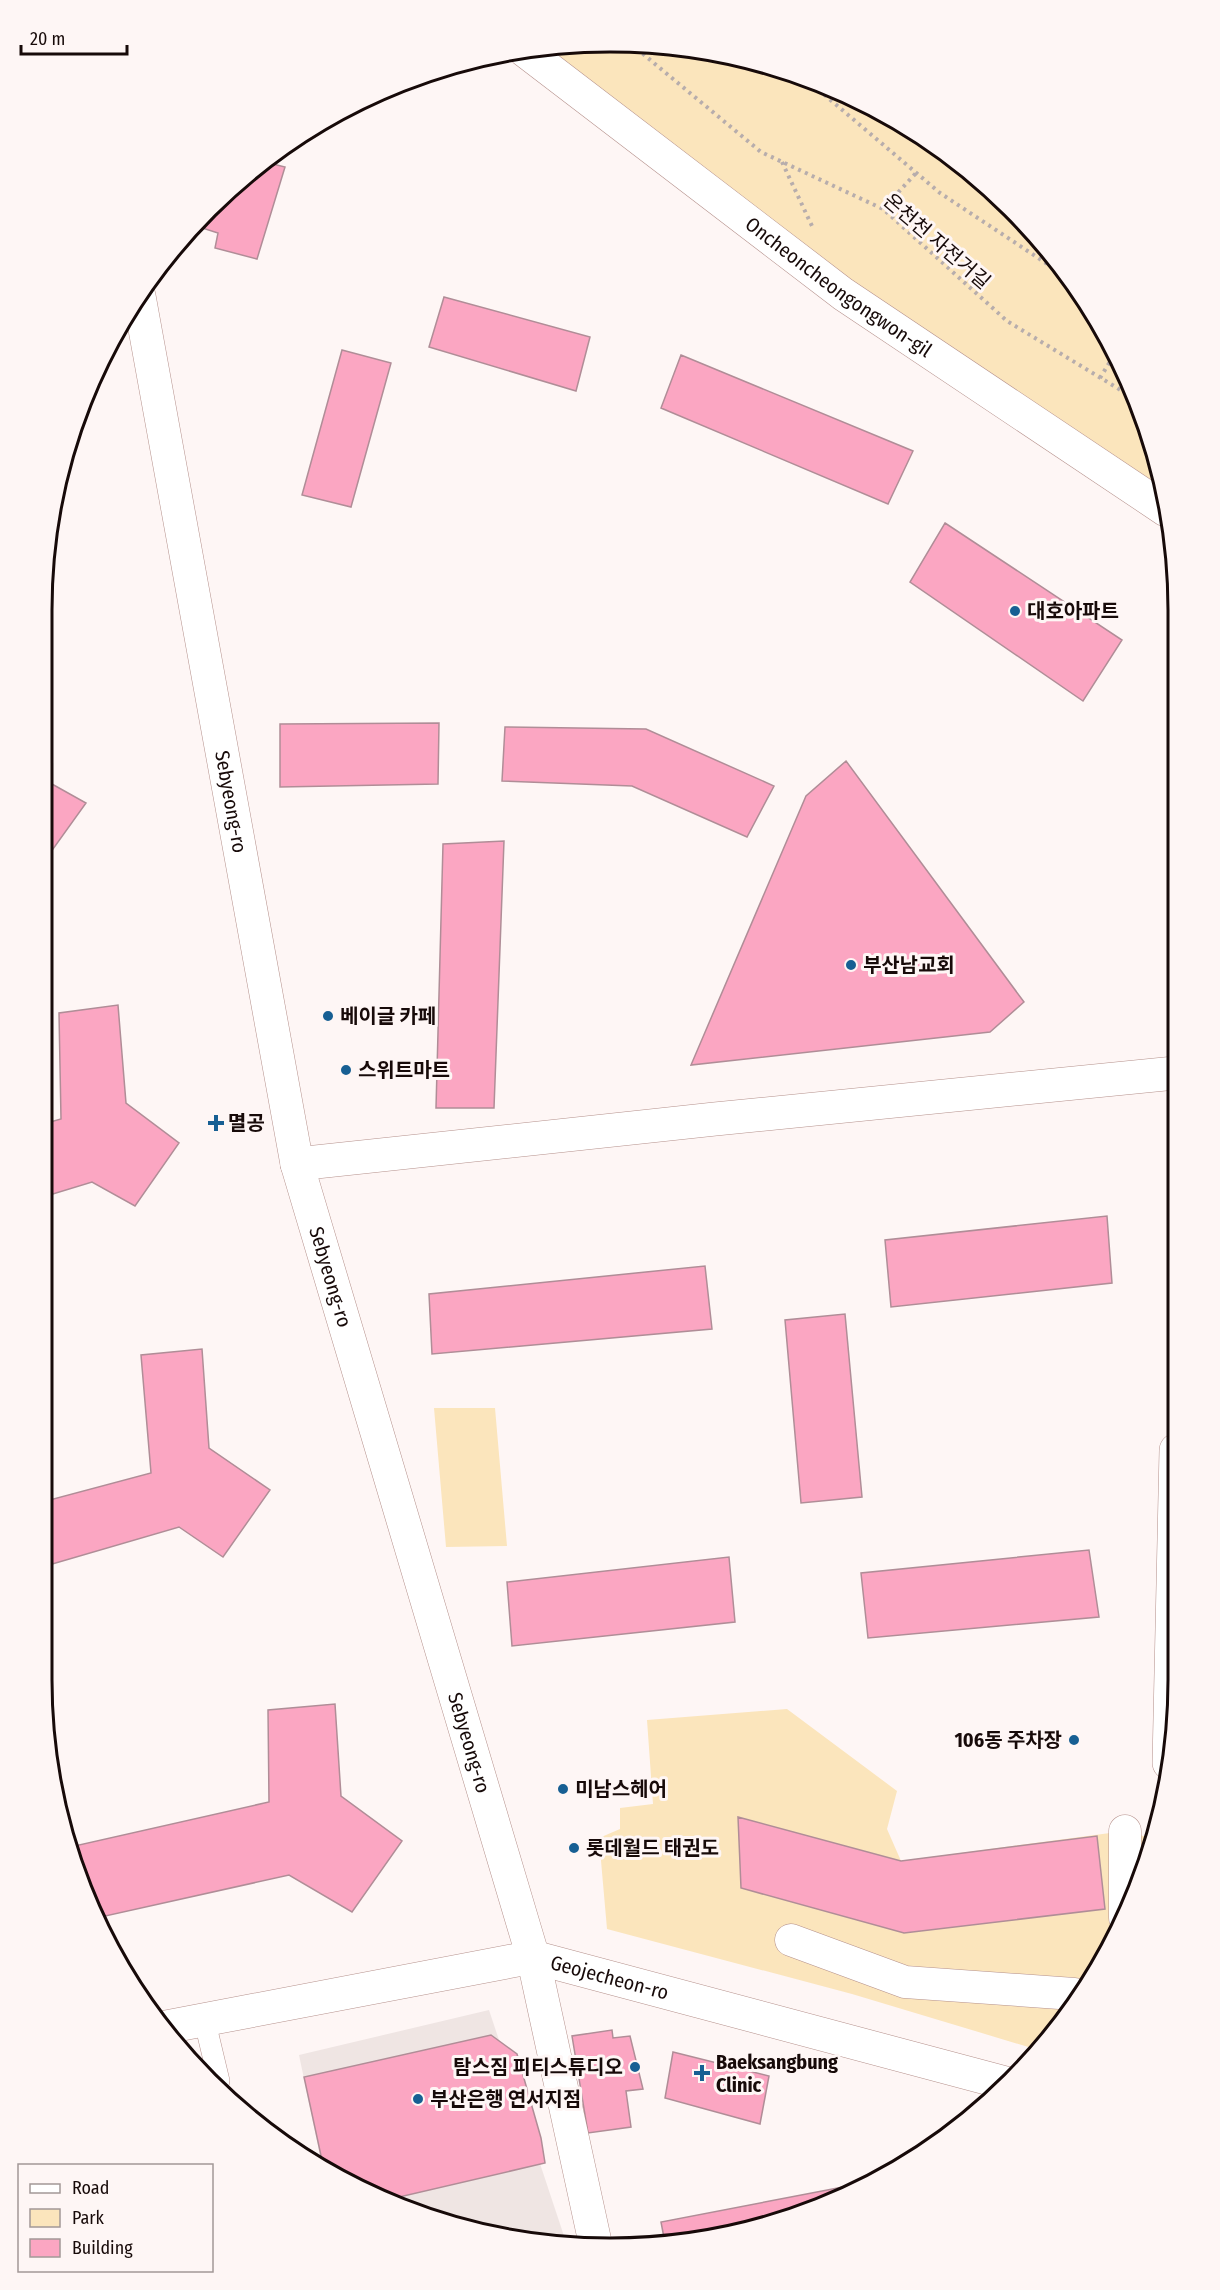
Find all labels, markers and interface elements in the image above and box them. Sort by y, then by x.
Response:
scale bar [21,18,128,56]
text: 20 m [30,28,65,50]
street label: 온천천 자전거길 [879,188,995,294]
street label: Oncheoncheongongwon-gil [741,212,937,362]
place label: 대호아파트 [1027,599,1119,623]
marker: 대호아파트 [1008,604,1022,618]
street label: Sebyeong-ro [210,749,252,855]
place label: 부산남교회 [863,953,955,977]
marker: 부산남교회 [844,958,858,972]
place label: 베이글 카페 [340,1004,436,1028]
marker: 베이글 카페 [321,1009,335,1023]
place label: 스위트마트 [358,1058,450,1082]
marker: 스위트마트 [339,1063,353,1077]
place label: 멸공 [228,1111,265,1135]
marker: 멸공 [209,1116,223,1130]
street label: Sebyeong-ro [304,1224,357,1330]
street label: Sebyeong-ro [443,1690,496,1796]
place label: 106동 주차장 [954,1728,1062,1752]
marker: 106동 주차장 [1067,1733,1081,1747]
place label: 미남스헤어 [575,1777,667,1801]
marker: 미남스헤어 [556,1782,570,1796]
place label: 롯데월드 태권도 [586,1836,719,1860]
marker: 롯데월드 태권도 [567,1841,581,1855]
street label: Geojecheon-ro [548,1950,671,2005]
place label: Baeksangbung Clinic [716,2050,838,2097]
place label: 탐스짐 피티스튜디오 [453,2055,623,2079]
marker: 탐스짐 피티스튜디오 [628,2060,642,2074]
marker: Baeksangbung Clinic [693,2064,711,2082]
place label: 부산은행 연서지점 [430,2087,581,2111]
marker: 부산은행 연서지점 [411,2092,425,2106]
legend [18,2164,213,2272]
text: Road [72,2177,109,2199]
text: Park [72,2207,105,2229]
text: Building [72,2237,133,2259]

